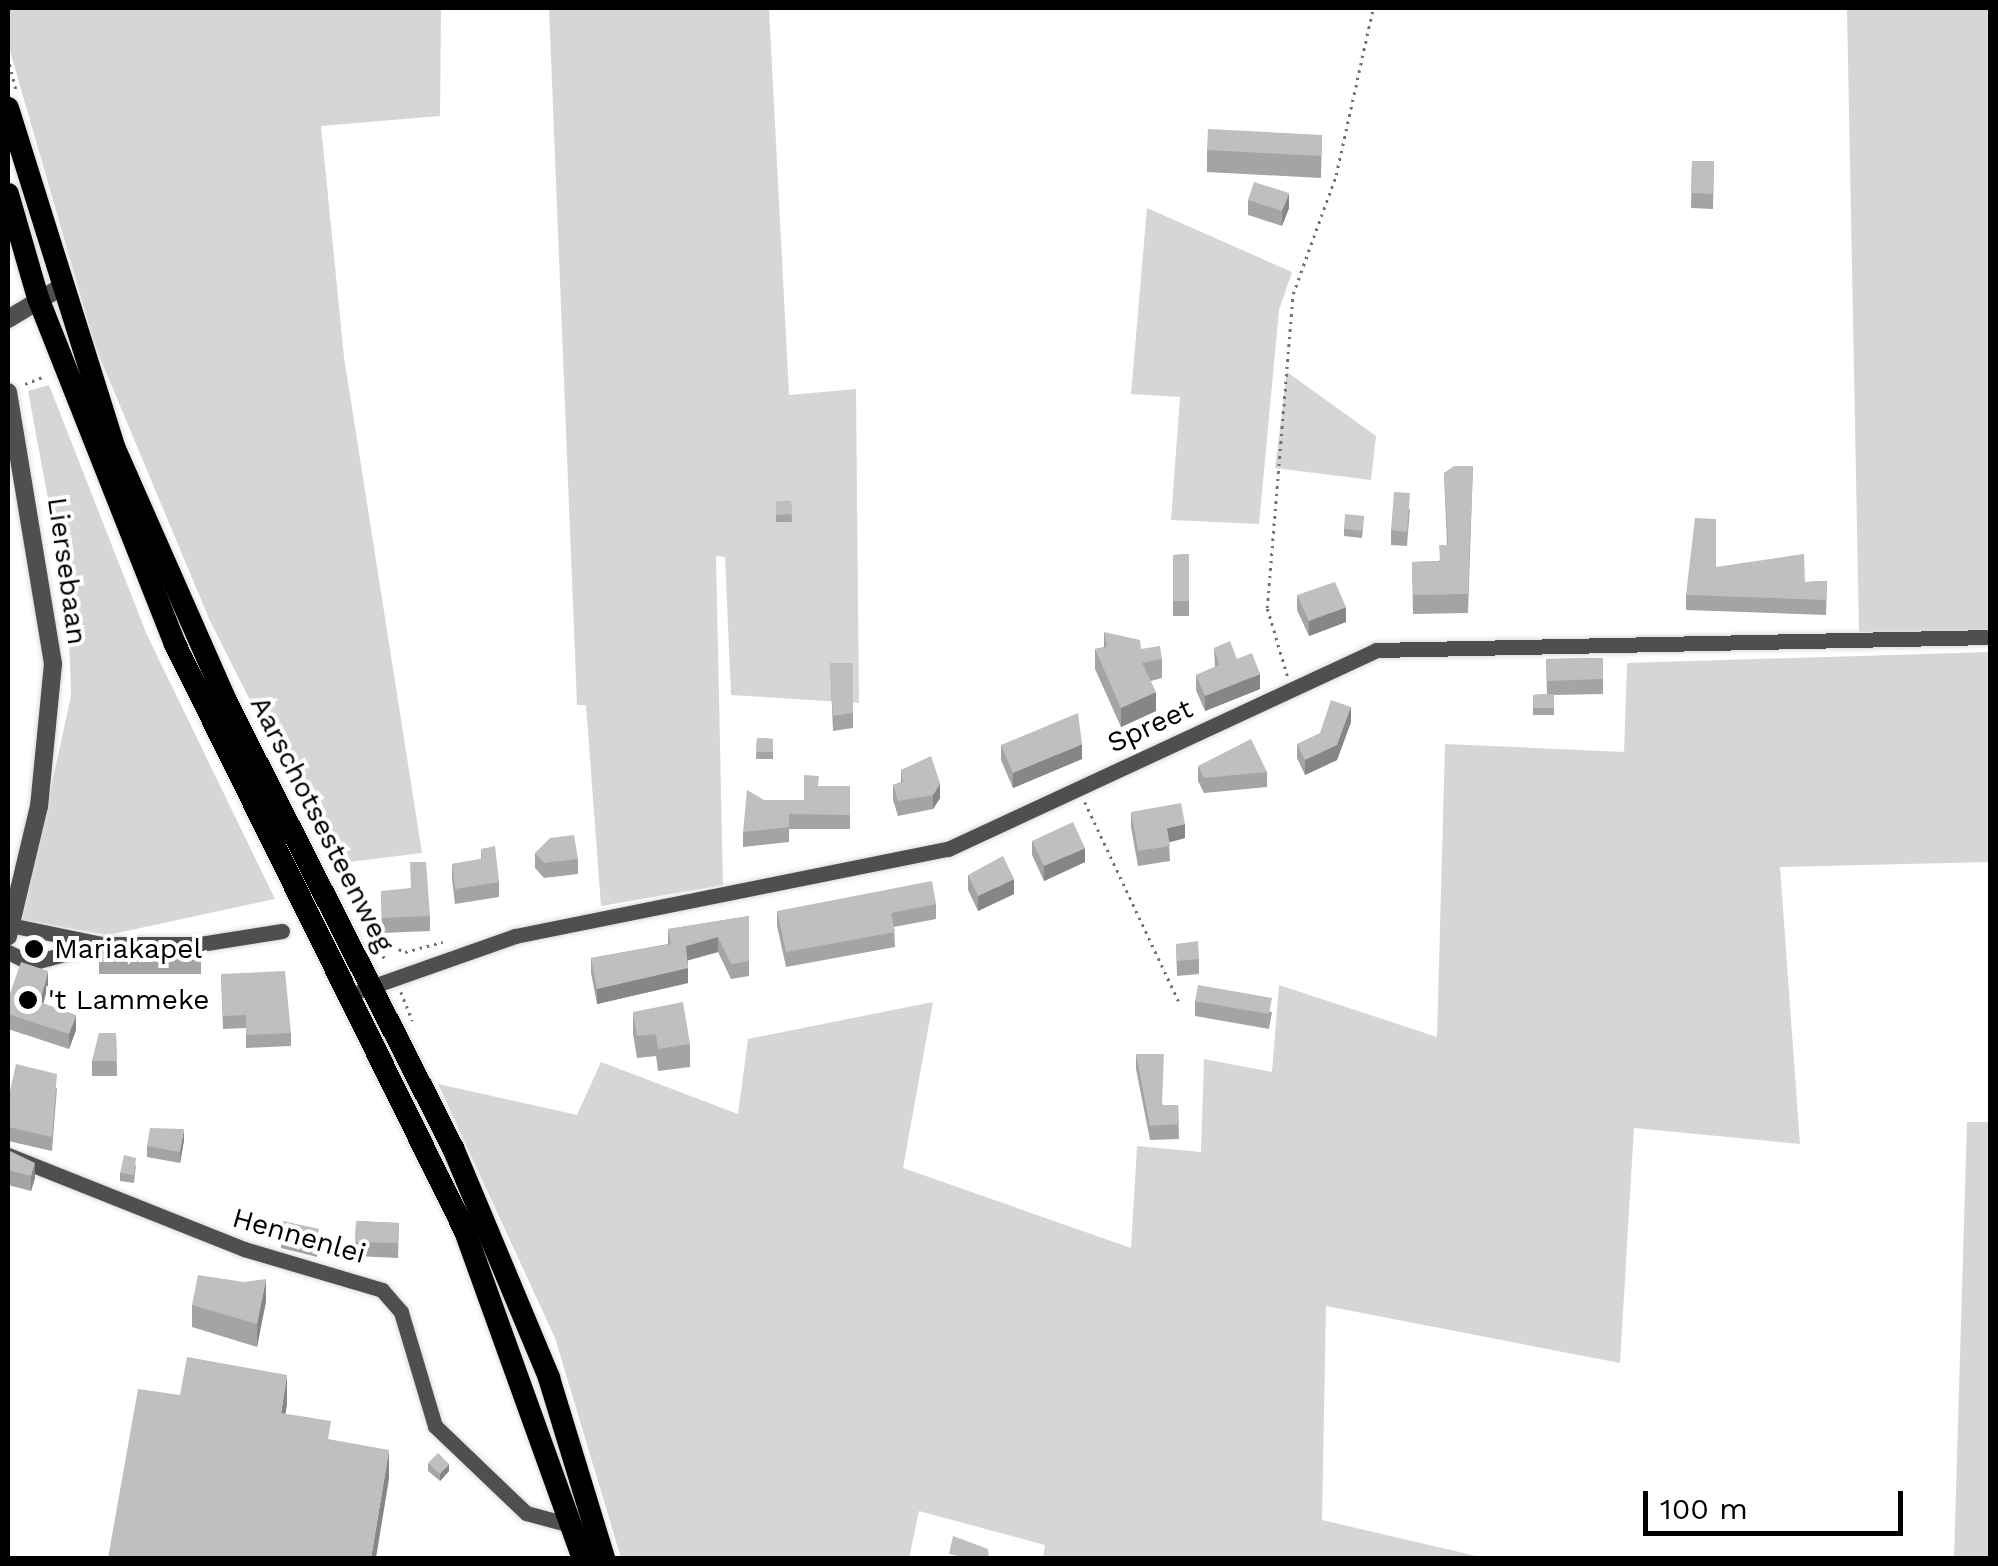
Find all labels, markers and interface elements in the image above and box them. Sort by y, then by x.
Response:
street label: Liersebaan [40,495,94,647]
street label: Aarschotsesteenweg [243,691,401,957]
street label: Spreet [1102,692,1198,760]
place label: Mariakapel [54,932,202,966]
marker: Mariakapel [23,938,45,960]
place label: 't Lammeke [48,983,209,1017]
marker: 't Lammeke [17,989,39,1011]
street label: Hennenlei [229,1201,369,1271]
scale bar [1648,1471,1908,1533]
text: 100 m [1660,1491,1748,1526]

